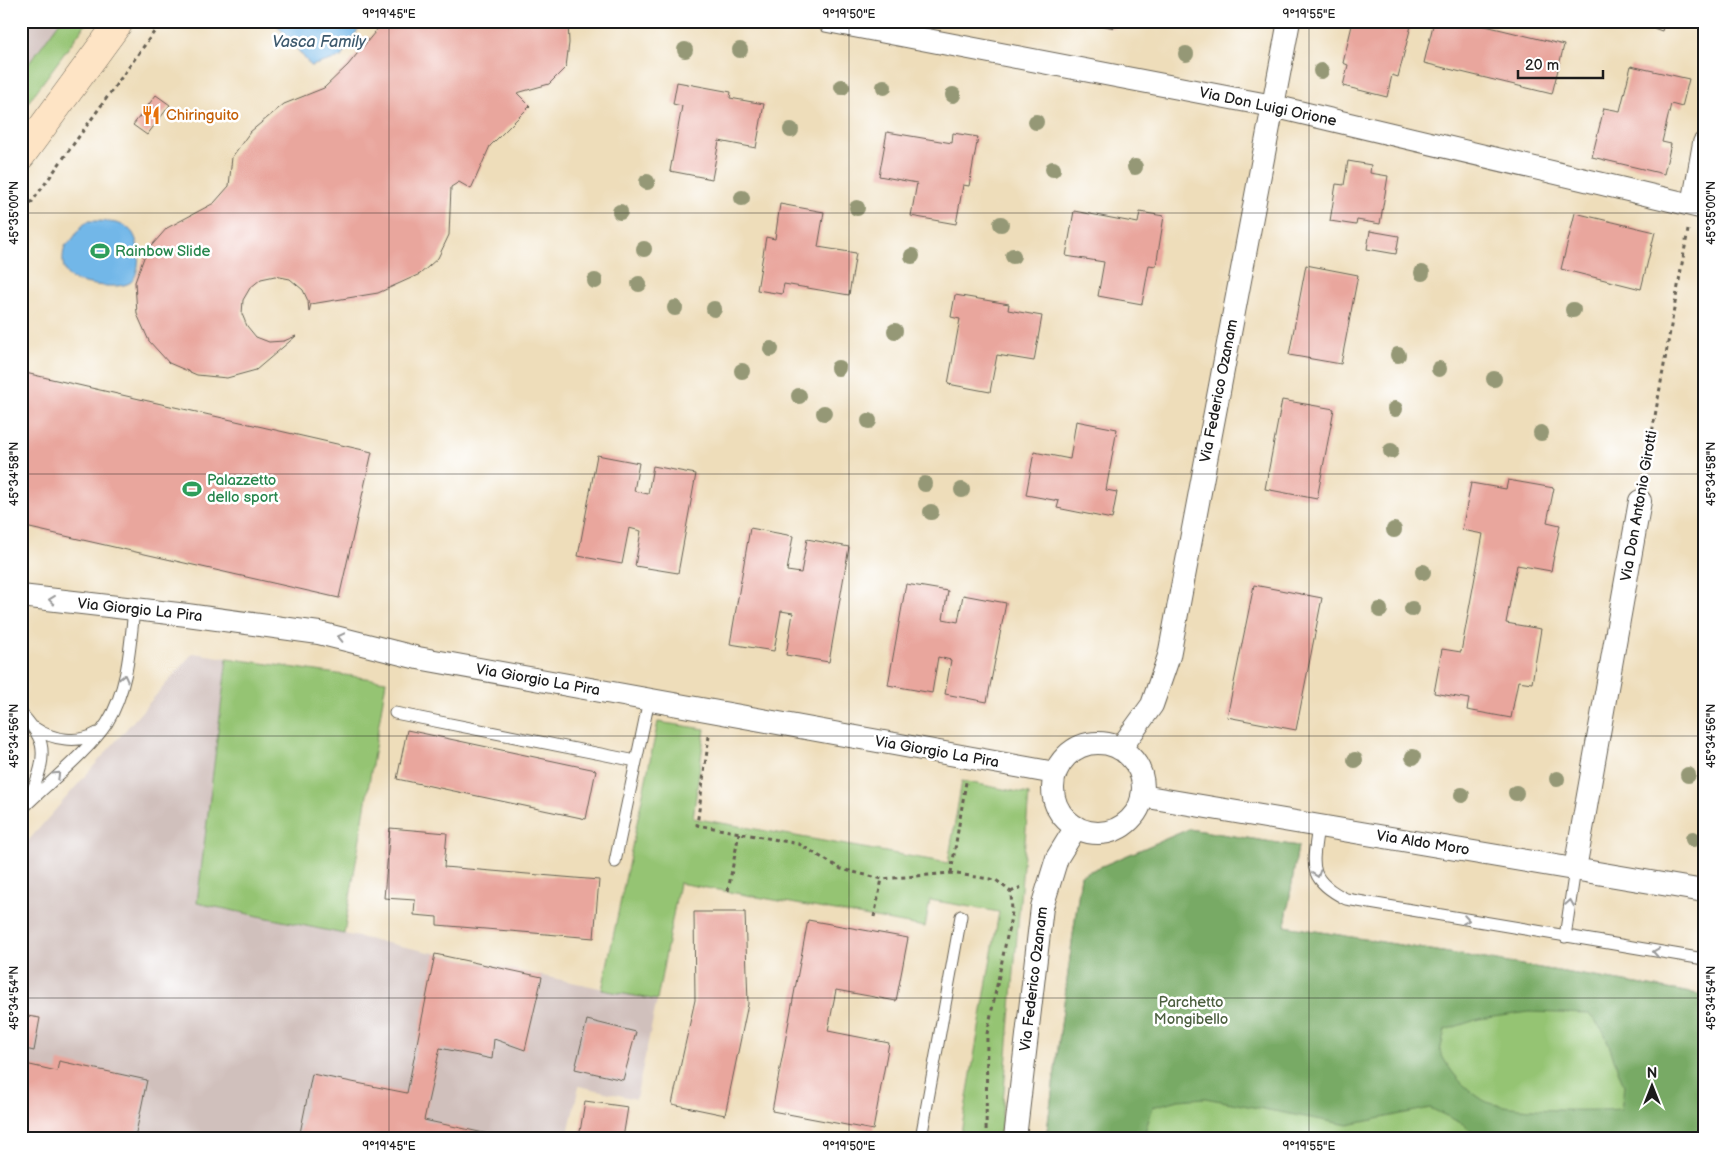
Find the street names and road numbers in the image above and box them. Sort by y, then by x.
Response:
street label: Via Don Luigi Orione [1198,83,1339,131]
street label: Via Federico Ozanam [1196,318,1242,464]
street label: Via Don Antonio Girotti [1616,429,1662,583]
street label: Via Giorgio La Pira [76,594,204,626]
street label: Via Giorgio La Pira [474,660,602,700]
street label: Via Giorgio La Pira [873,732,1001,772]
street label: Via Aldo Moro [1375,826,1471,860]
street label: Via Federico Ozanam [1016,906,1052,1052]

